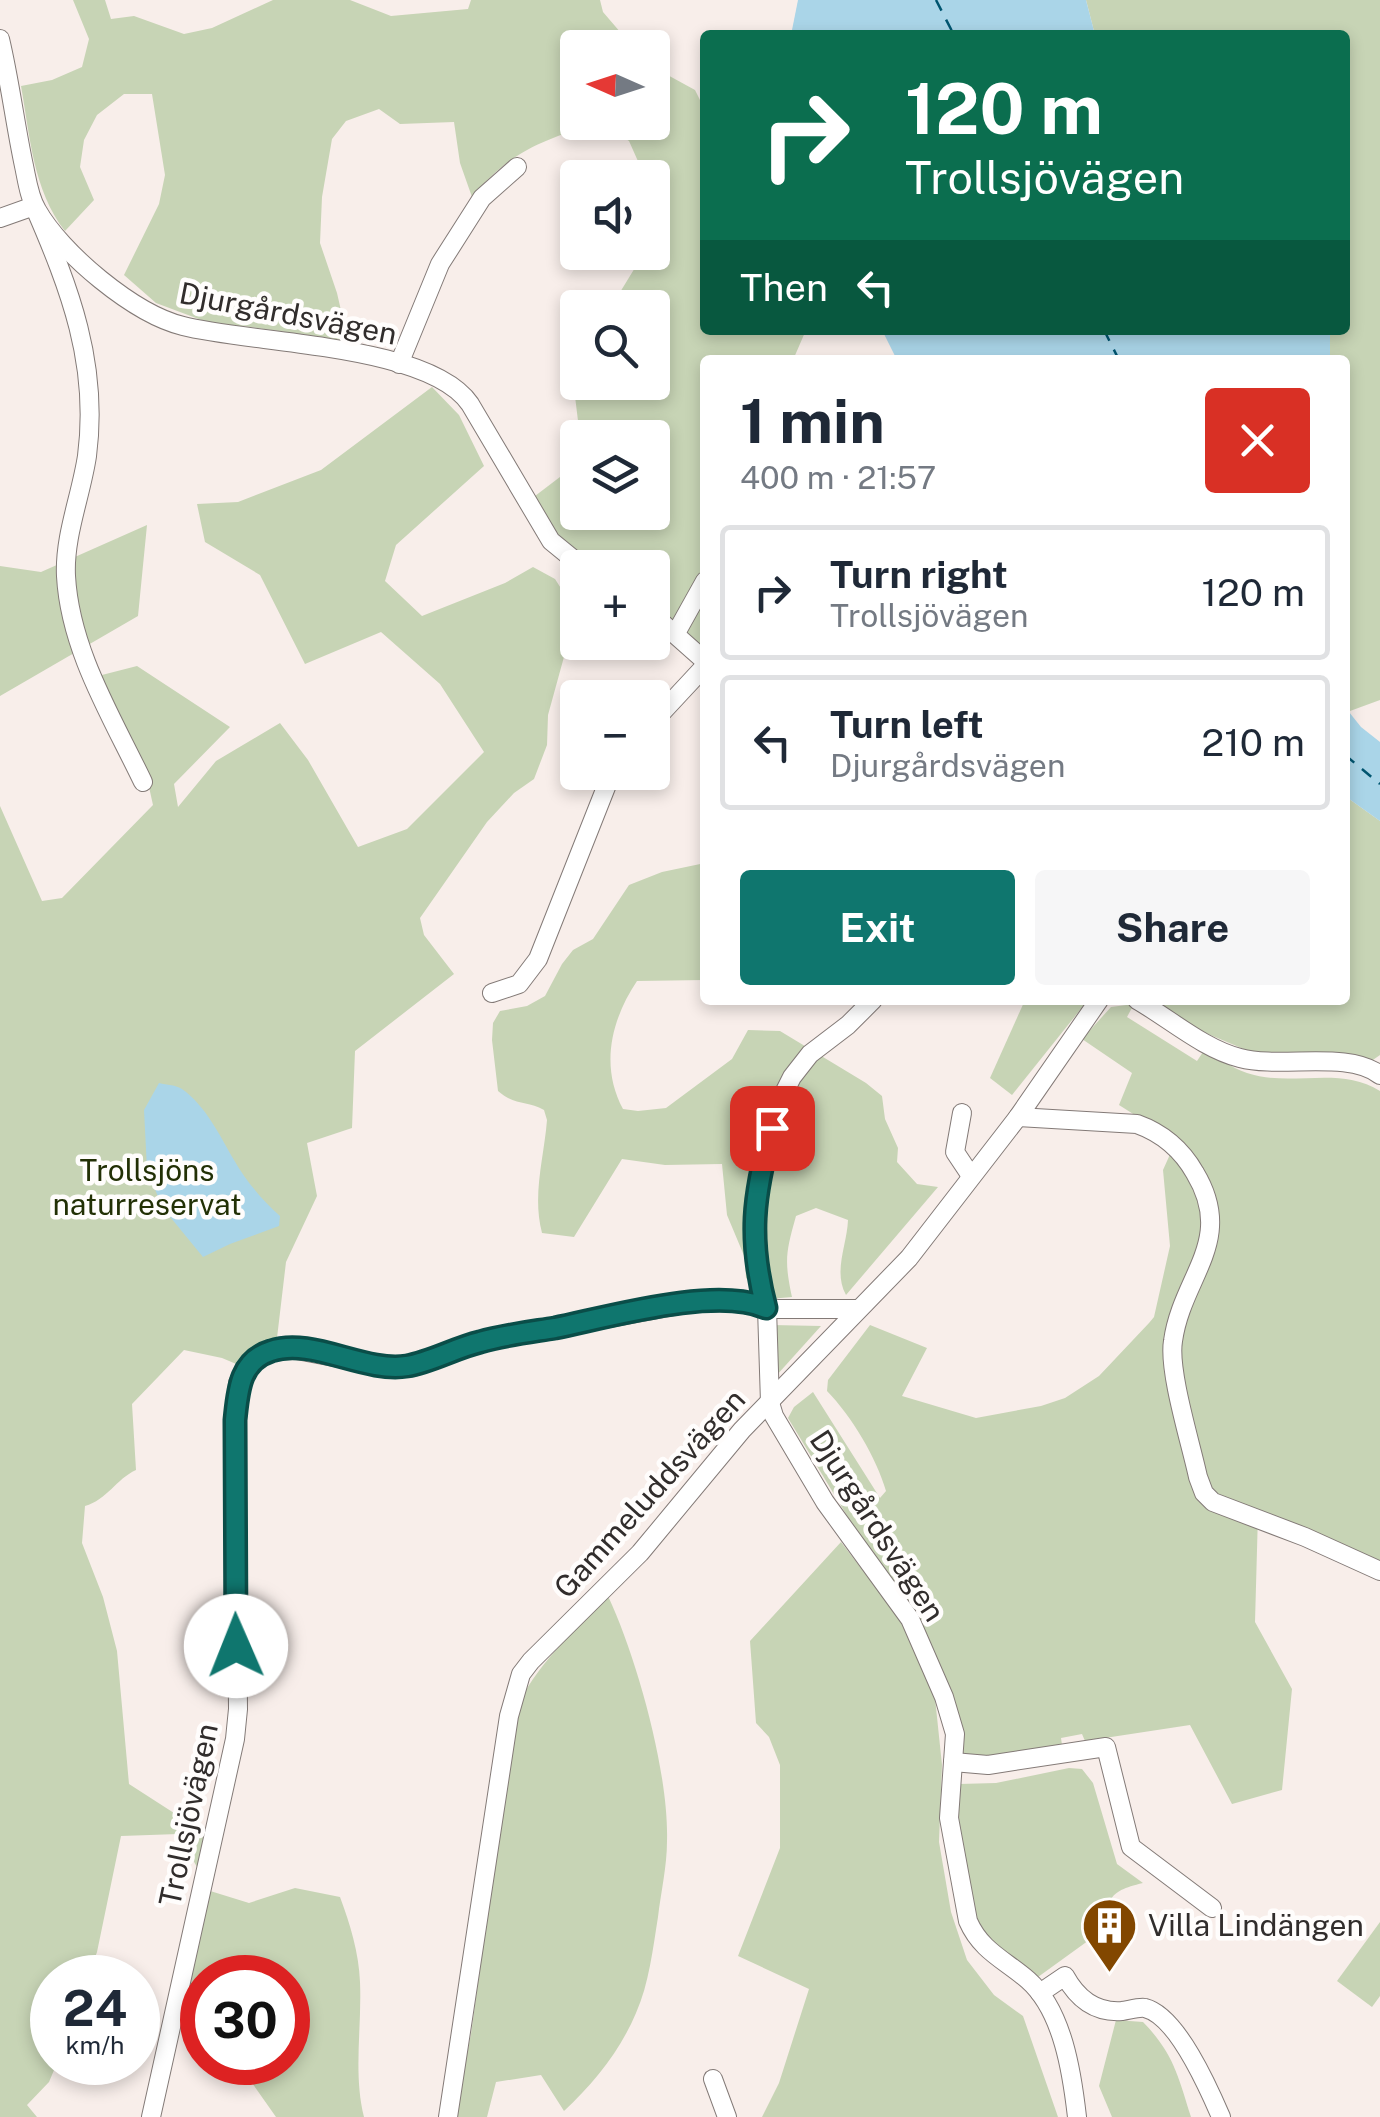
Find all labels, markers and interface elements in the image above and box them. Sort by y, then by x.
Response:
north arrow [560,30,670,140]
map controls [560,30,670,790]
text: 120 m [905,67,1103,150]
icon: right [740,70,870,200]
text: Trollsjövägen [905,151,1184,204]
button: sound [560,160,670,270]
icon: left [848,260,903,315]
text: Then [740,265,828,310]
street label: Djurgårdsvägen [176,274,400,352]
button: search [560,290,670,400]
text: 1 min [740,386,885,457]
button: close [1205,388,1310,493]
button: layers [560,420,670,530]
text: 400 m · 21:57 [740,459,936,496]
button: + [560,550,670,660]
text: Turn right [830,552,1008,597]
icon: right [745,565,800,620]
text: 120 m [1202,570,1305,615]
text: Trollsjövägen [830,597,1029,634]
button: − [560,680,670,790]
text: Turn left [830,702,984,747]
icon: left [745,715,800,770]
text: 210 m [1202,720,1305,765]
text: Djurgårdsvägen [830,747,1065,784]
button: Exit [740,870,1015,985]
button: Share [1035,870,1310,985]
pin [730,1086,815,1171]
icon: arrive [745,1101,800,1156]
park label: Trollsjöns naturreservat [52,1152,242,1222]
street label: Gammeluddsvägen [546,1382,752,1605]
street label: Djurgårdsvägen [803,1423,953,1628]
position arrow [184,1594,288,1698]
street label: Trollsjövägen [151,1720,225,1910]
building icon: Villa Lindängen [1079,1896,1139,1975]
place label: Villa Lindängen [1148,1907,1364,1943]
speed limit sign: 30 [180,1955,310,2085]
text: 24 [63,1978,127,2037]
text: km/h [66,2030,124,2060]

